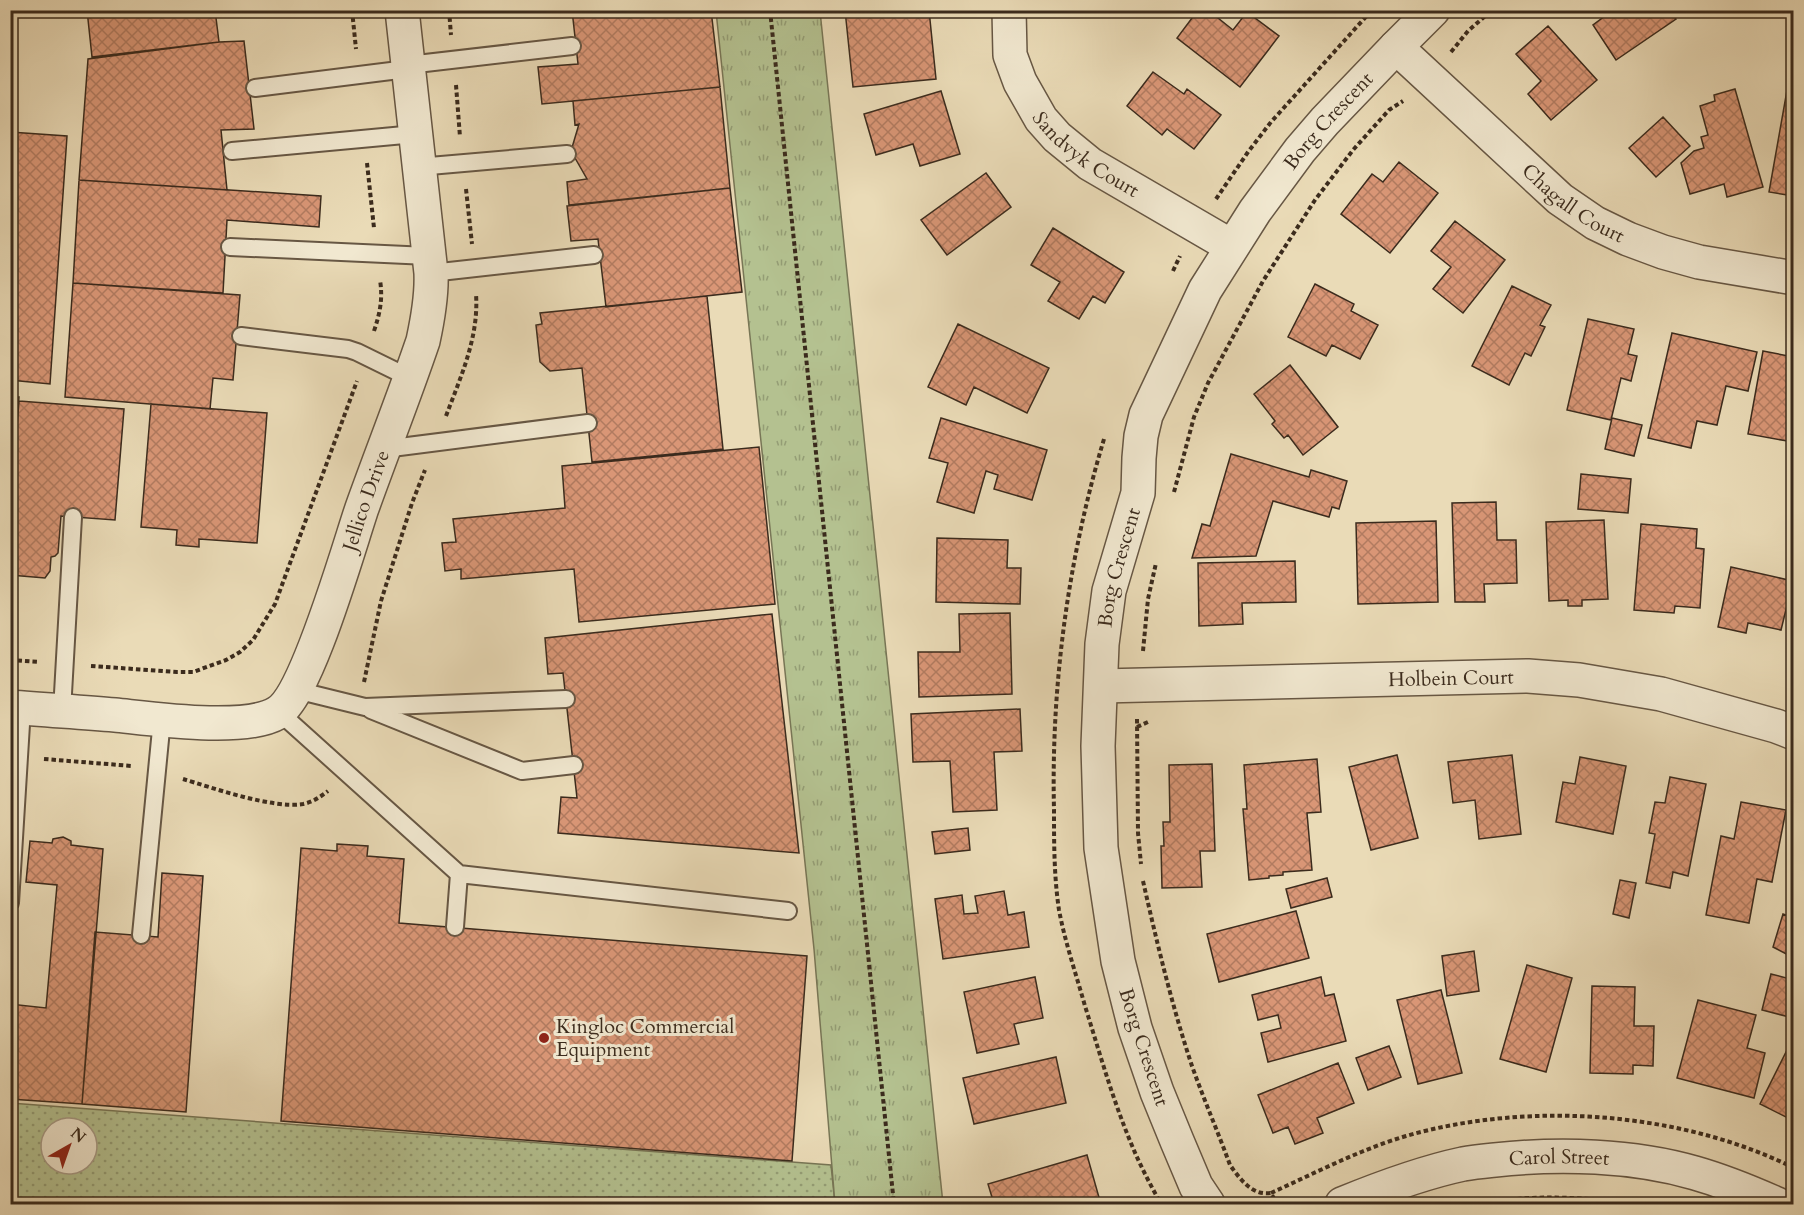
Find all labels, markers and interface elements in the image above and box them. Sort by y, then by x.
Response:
street label: Borg Crescent [1277,65,1379,175]
street label: Sandvyk Court [1026,107,1145,204]
street label: Chagall Court [1516,157,1630,249]
street label: Jellico Drive [335,446,396,557]
street label: Borg Crescent [1091,504,1147,629]
street label: Holbein Court [1388,663,1515,693]
street label: Borg Crescent [1112,985,1176,1110]
place label: Kingloc Commercial Equipment [556,1013,734,1063]
marker: Kingloc Commercial Equipment [537,1031,551,1045]
north arrow [39,1116,99,1176]
text: N [66,1122,90,1148]
street label: Carol Street [1508,1143,1611,1172]

